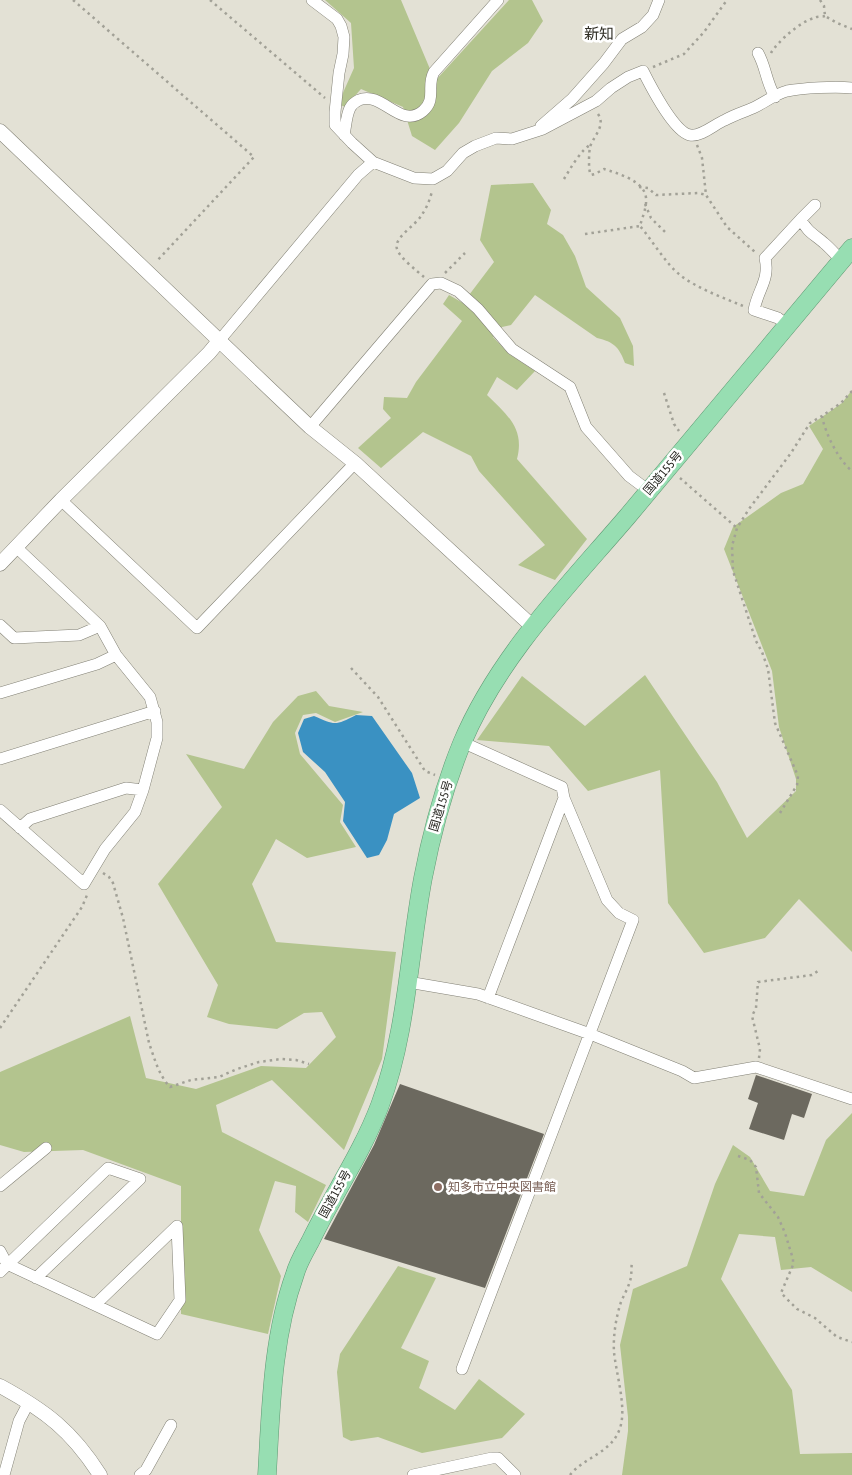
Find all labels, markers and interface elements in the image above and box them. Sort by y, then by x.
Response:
district label: 新知 [584,25,614,42]
street label: 国道155号 [641,448,685,498]
street label: 国道155号 [427,779,455,833]
street label: 国道155号 [316,1167,354,1221]
place label: 知多市立中央図書館 [448,1180,556,1194]
marker: 知多市立中央図書館 [432,1181,444,1193]

